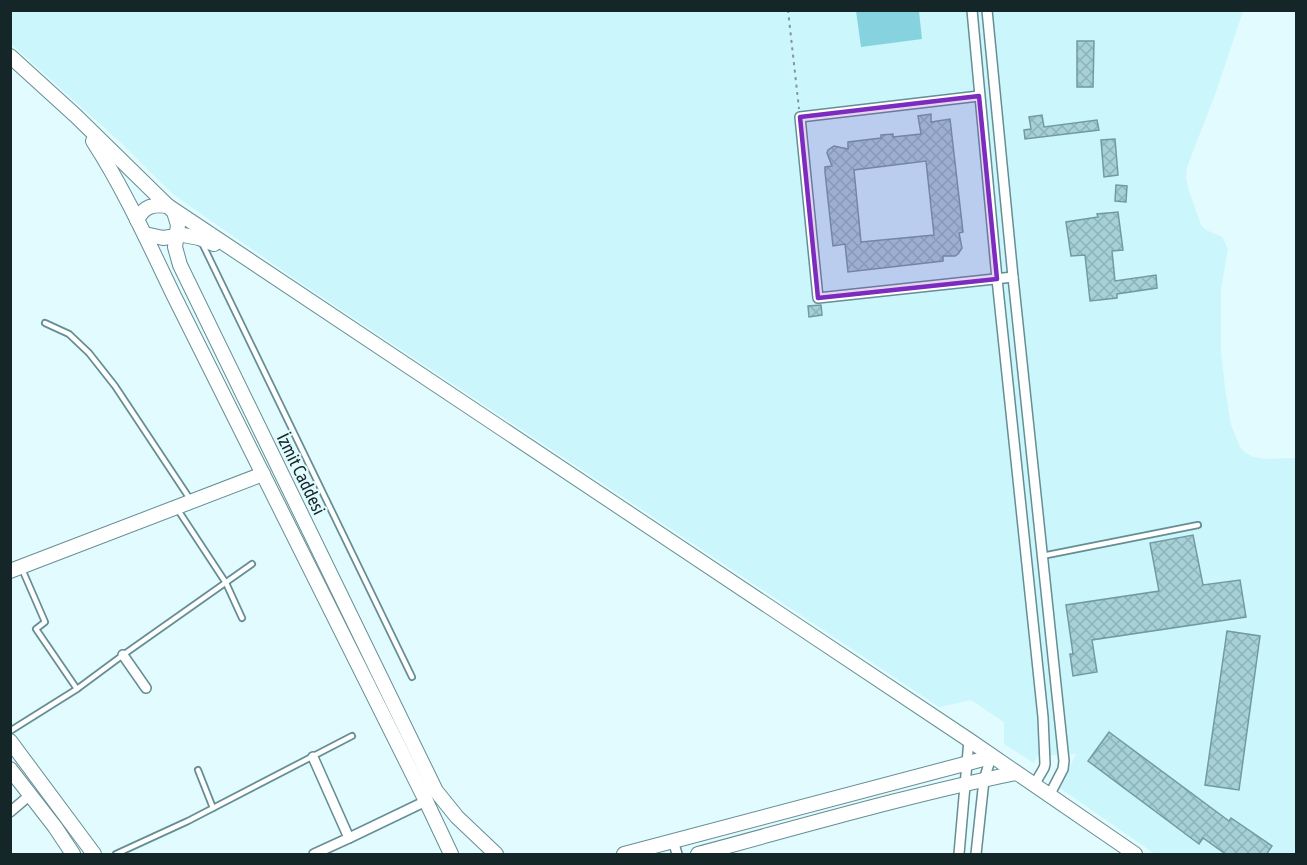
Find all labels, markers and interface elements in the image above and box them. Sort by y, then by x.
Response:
street label: İzmit Caddesi [273,430,330,518]

